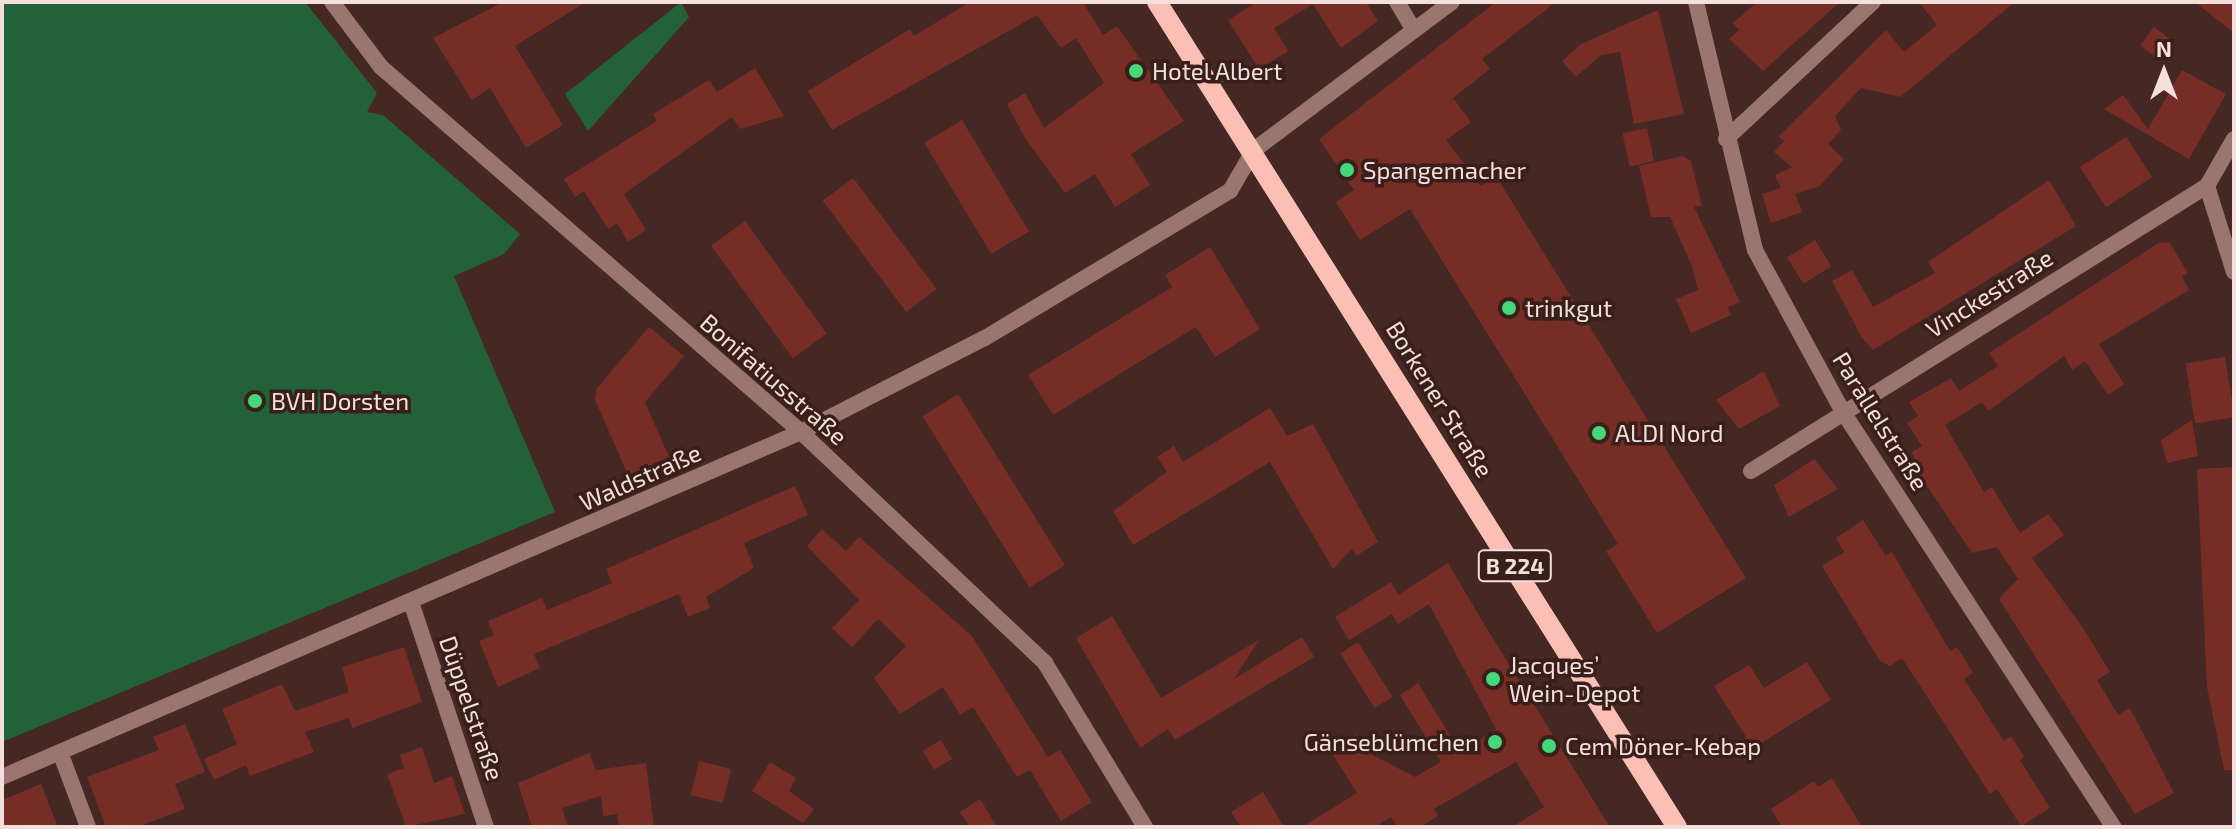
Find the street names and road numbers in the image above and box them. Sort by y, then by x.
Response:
street label: Vinckestraße [1920,243,2058,343]
street label: Bonifatiusstraße [695,307,853,451]
street label: Borkener Straße [1380,315,1500,483]
street label: Parallelstraße [1827,347,1935,495]
street label: Waldstraße [575,437,705,517]
road number: B 224 [1477,548,1553,584]
street label: Düppelstraße [434,632,510,784]

